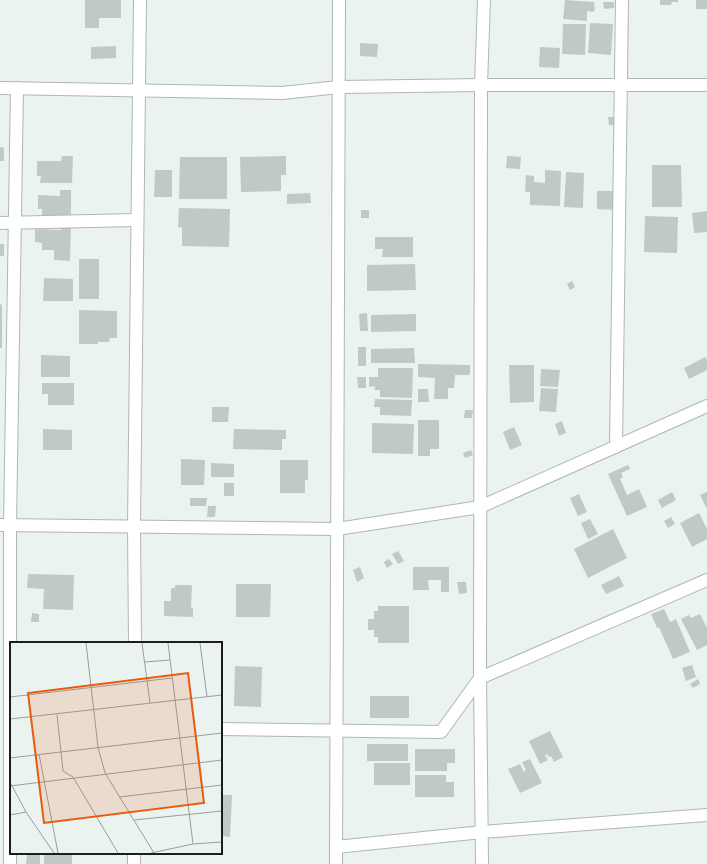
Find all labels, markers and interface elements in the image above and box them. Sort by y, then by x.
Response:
inset map [10,642,222,854]

